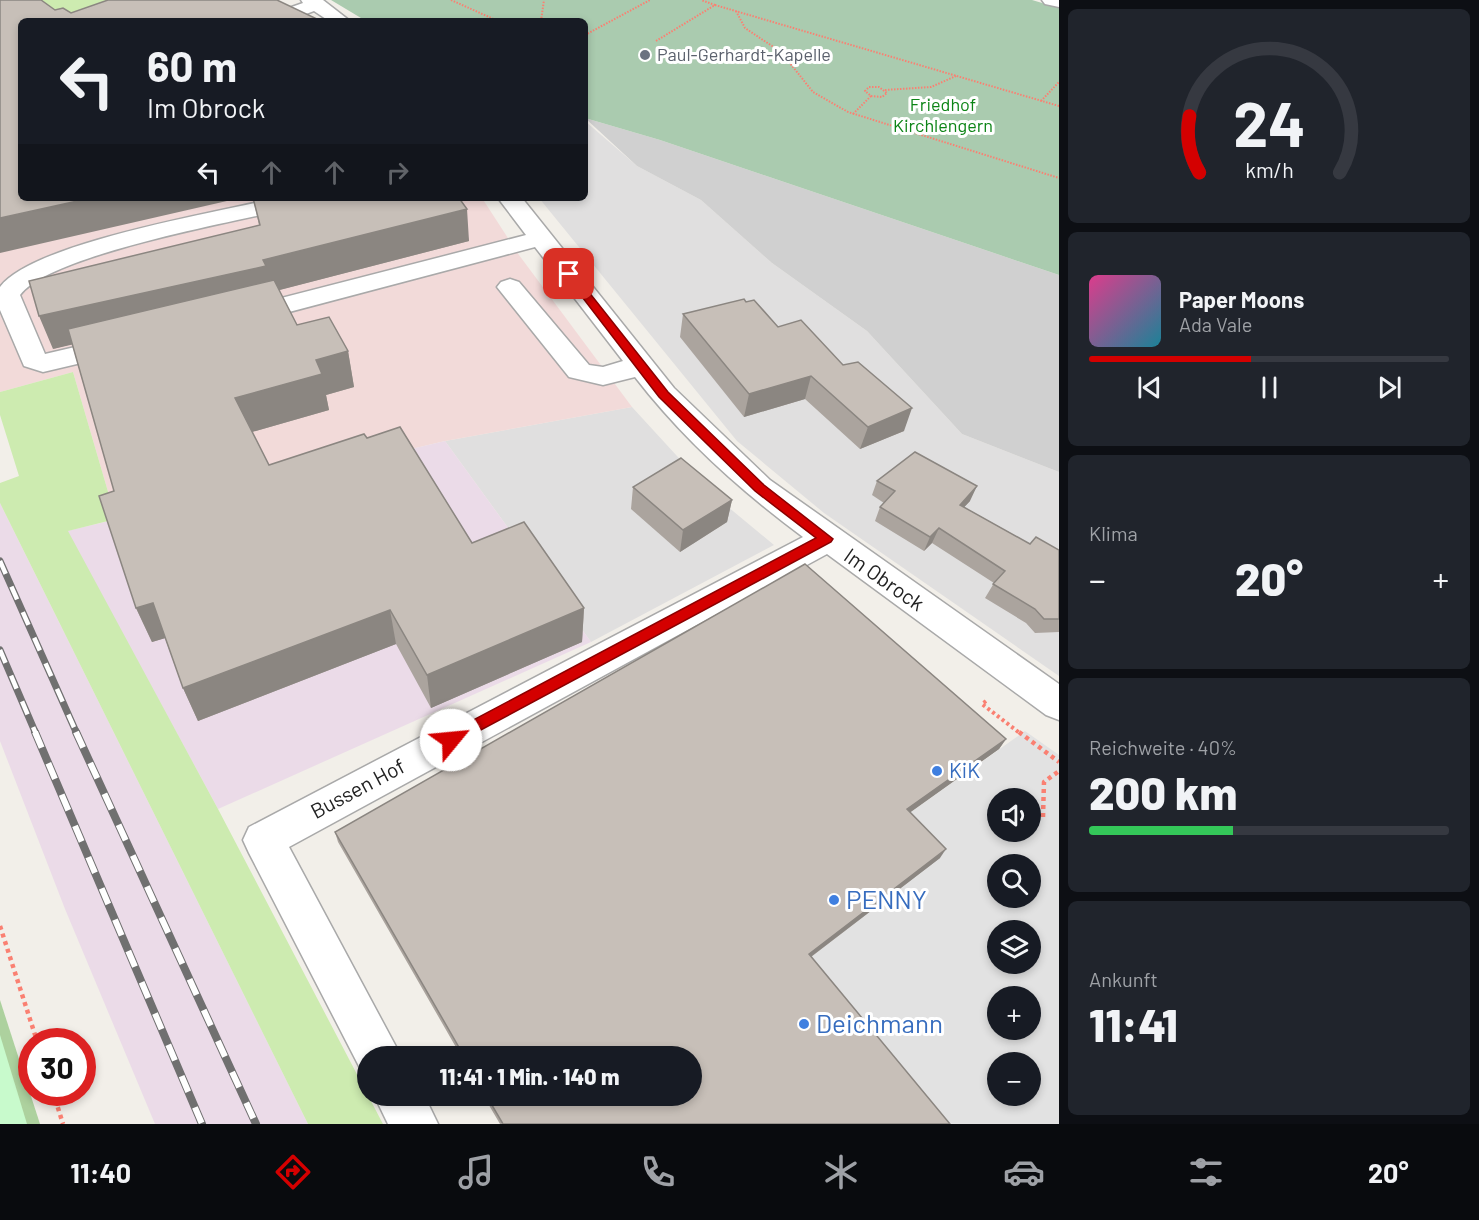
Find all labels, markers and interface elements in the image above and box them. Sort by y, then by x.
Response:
text: 60 m [147,40,237,90]
icon: left [48,42,126,120]
place label: Paul-Gerhardt-Kapelle [657,43,831,65]
marker: Paul-Gerhardt-Kapelle [638,48,652,62]
text: 24 [1233,85,1305,159]
text: Im Obrock [147,91,265,123]
park label: Friedhof Kirchlengern [893,93,993,136]
icon: left [192,156,225,189]
icon: ahead [255,156,288,189]
icon: ahead [318,156,351,189]
icon: right [381,156,414,189]
text: km/h [1245,157,1293,182]
pin [543,248,594,299]
icon: arrive [552,257,585,290]
text: Paper Moons [1179,286,1304,312]
text: Ada Vale [1179,312,1252,336]
icon: previous [1133,371,1166,404]
icon: pause [1253,371,1286,404]
icon: next [1373,371,1406,404]
text: Klima [1089,521,1138,545]
street label: Im Obrock [840,542,930,615]
text: 20° [1235,551,1303,605]
text: − [1089,559,1106,599]
text: + [1433,559,1449,599]
position arrow [419,708,483,772]
text: Reichweite · 40% [1089,735,1237,759]
street label: Bussen Hof [306,752,409,823]
place label: KiK [949,757,980,782]
marker: KiK [930,764,944,778]
text: 200 km [1089,765,1237,819]
map controls [987,788,1041,1106]
button: sound [987,788,1041,842]
button: search [987,854,1041,908]
place label: PENNY [846,883,927,914]
marker: PENNY [827,893,841,907]
button: layers [987,920,1041,974]
text: Ankunft [1089,967,1158,991]
button: + [987,986,1041,1040]
text: 11:41 [1089,997,1178,1051]
place label: Deichmann [816,1007,943,1038]
marker: Deichmann [797,1017,811,1031]
speed limit sign: 30 [18,1028,96,1106]
button: − [987,1052,1041,1106]
text: 11:41 · 1 Min. · 140 m [439,1063,620,1089]
icon: directions [272,1151,314,1193]
icon: music [455,1151,497,1193]
icon: phone [637,1151,679,1193]
icon: climate [820,1151,862,1193]
icon: car [1003,1151,1045,1193]
icon: filters [1185,1151,1227,1193]
text: 11:40 [70,1156,131,1188]
text: 20° [1368,1156,1409,1188]

